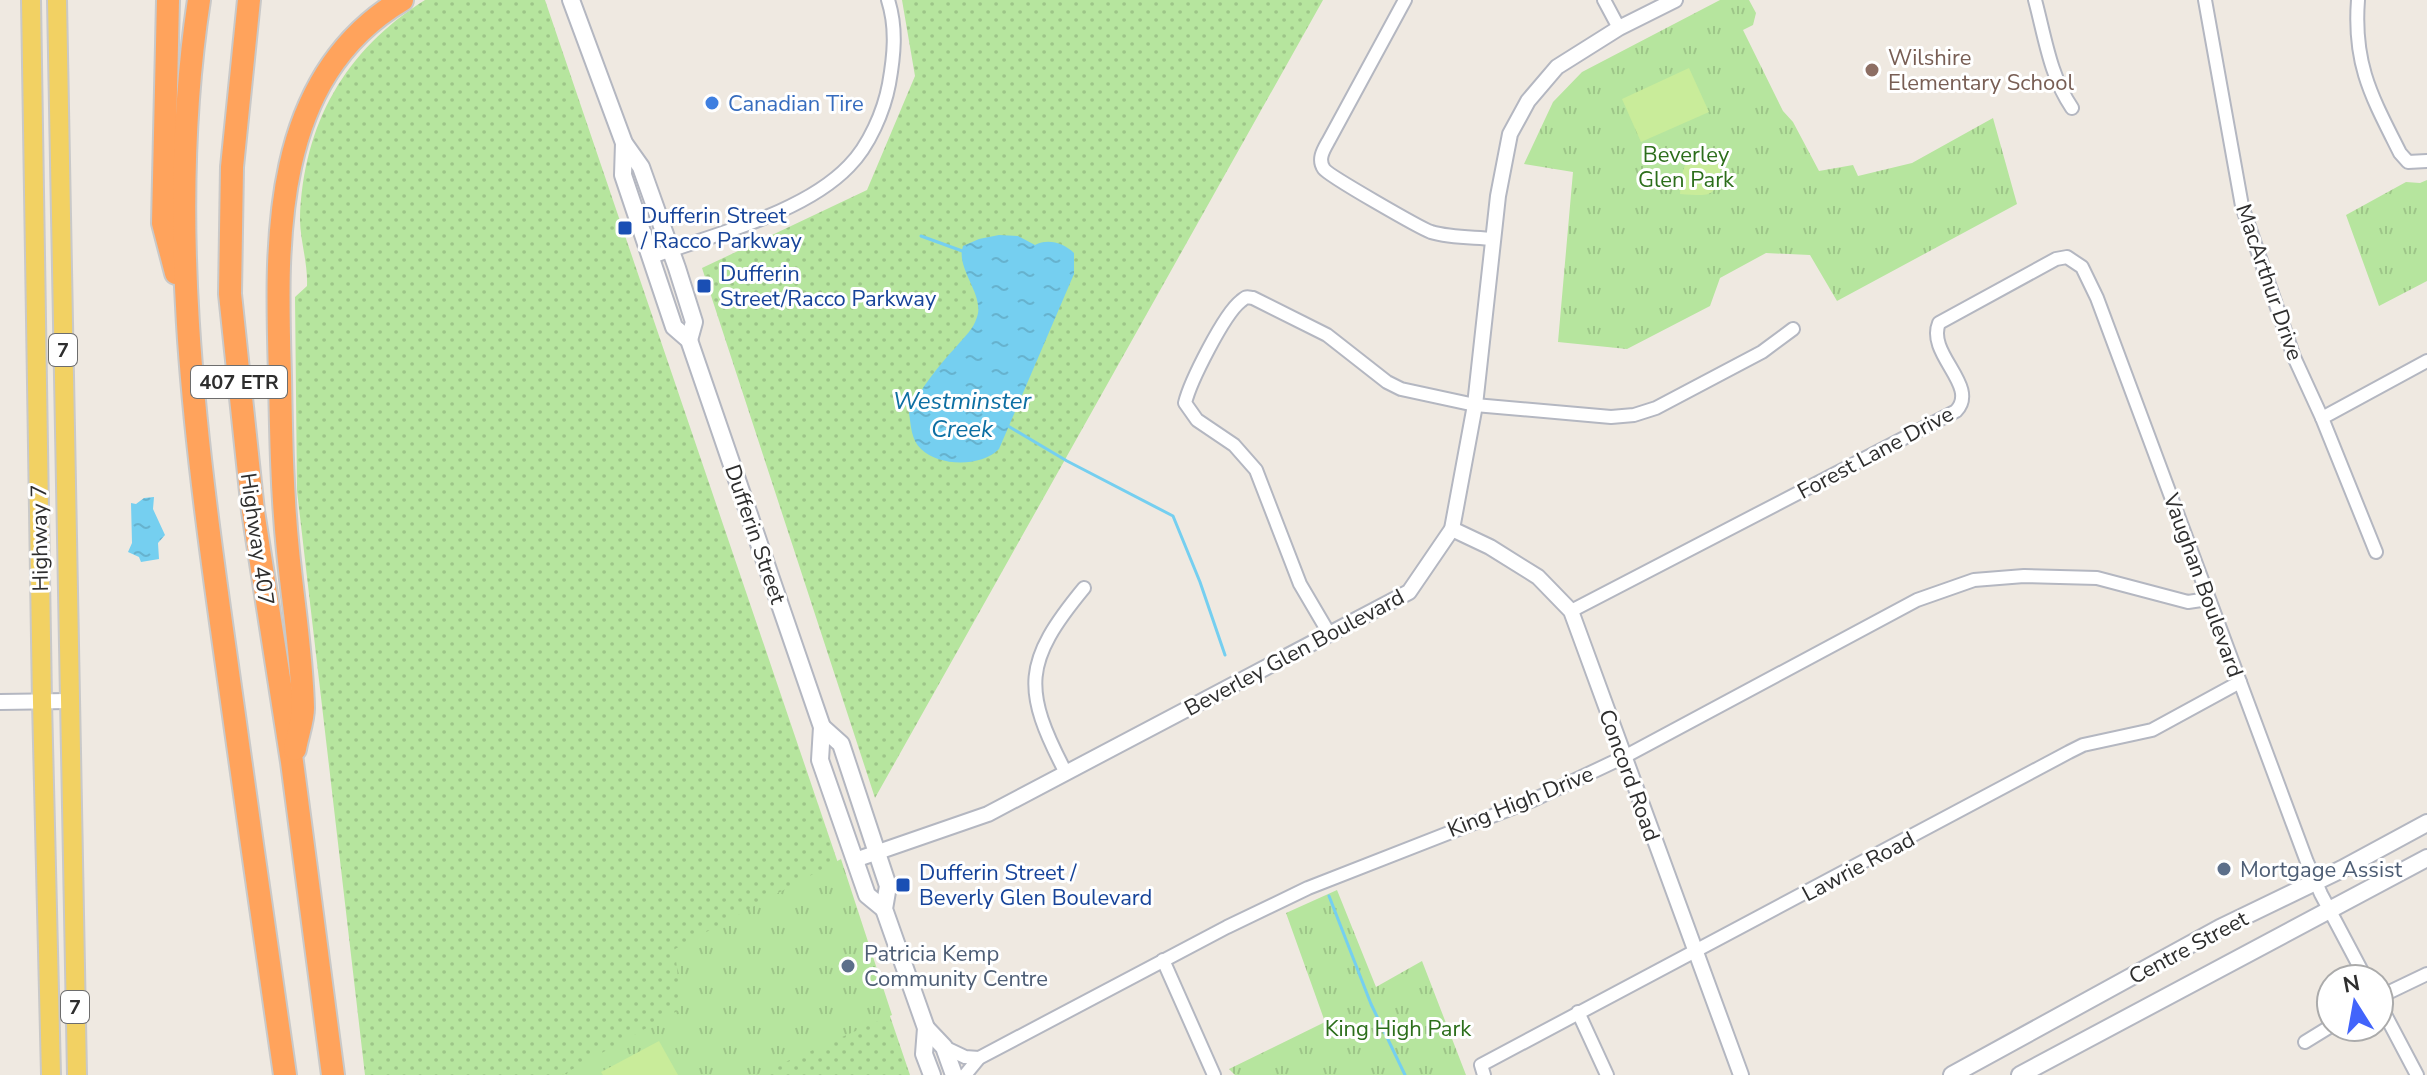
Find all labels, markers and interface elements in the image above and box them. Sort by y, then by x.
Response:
place label: Wilshire Elementary School [1888,43,2074,98]
marker: Wilshire Elementary School [1863,61,1881,79]
place label: Canadian Tire [728,89,864,119]
marker: Canadian Tire [703,94,721,112]
park label: Beverley Glen Park [1638,140,1735,195]
street label: MacArthur Drive [2228,200,2310,364]
place label: Dufferin Street / Racco Parkway [640,201,802,256]
marker: Dufferin Street / Racco Parkway [616,219,634,237]
place label: Dufferin Street/Racco Parkway [720,259,937,314]
marker: Dufferin Street/Racco Parkway [695,277,713,295]
road number: 7 [49,334,77,366]
road number: 407 ETR [191,366,287,398]
water label: Westminster Creek [893,385,1033,445]
street label: Forest Lane Drive [1792,399,1959,507]
street label: Dufferin Street [717,461,793,608]
street label: Highway 407 [233,471,281,607]
street label: Highway 7 [24,484,56,592]
street label: Vaughan Boulevard [2155,488,2250,682]
street label: Beverley Glen Boulevard [1179,582,1410,724]
street label: Concord Road [1591,705,1667,845]
street label: King High Drive [1443,759,1598,845]
street label: Lawrie Road [1797,825,1920,909]
place label: Mortgage Assist [2240,855,2403,885]
place label: Dufferin Street / Beverly Glen Boulevard [919,858,1152,913]
marker: Mortgage Assist [2215,860,2233,878]
marker: Dufferin Street / Beverly Glen Boulevard [894,876,912,894]
street label: Centre Street [2124,904,2254,992]
place label: Patricia Kemp Community Centre [864,939,1048,994]
marker: Patricia Kemp Community Centre [839,957,857,975]
north arrow [2315,963,2395,1043]
text: N [2340,968,2362,1001]
road number: 7 [61,991,89,1023]
park label: King High Park [1325,1014,1472,1044]

